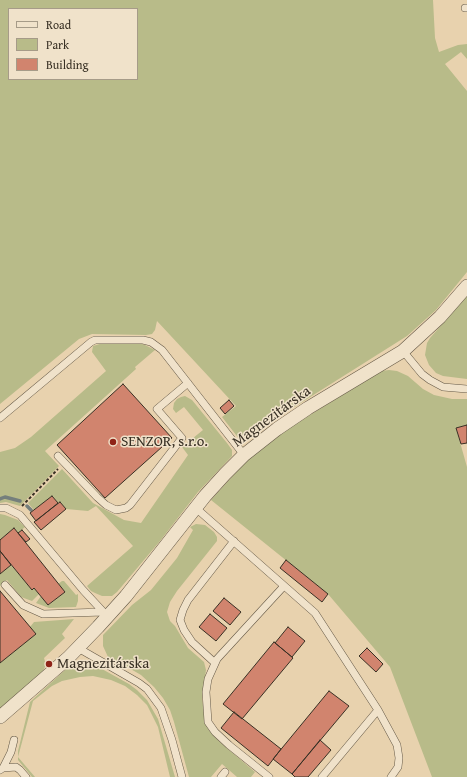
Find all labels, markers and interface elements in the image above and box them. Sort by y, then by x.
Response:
legend [8,8,138,80]
text: Road [46,16,71,33]
text: Park [46,36,69,53]
text: Building [46,56,89,73]
street label: Magnezitárska [229,383,315,451]
place label: SENZOR, s.r.o. [121,433,208,451]
marker: SENZOR, s.r.o. [108,437,118,447]
place label: Magnezitárska [57,655,149,673]
marker: Magnezitárska [44,659,54,669]

